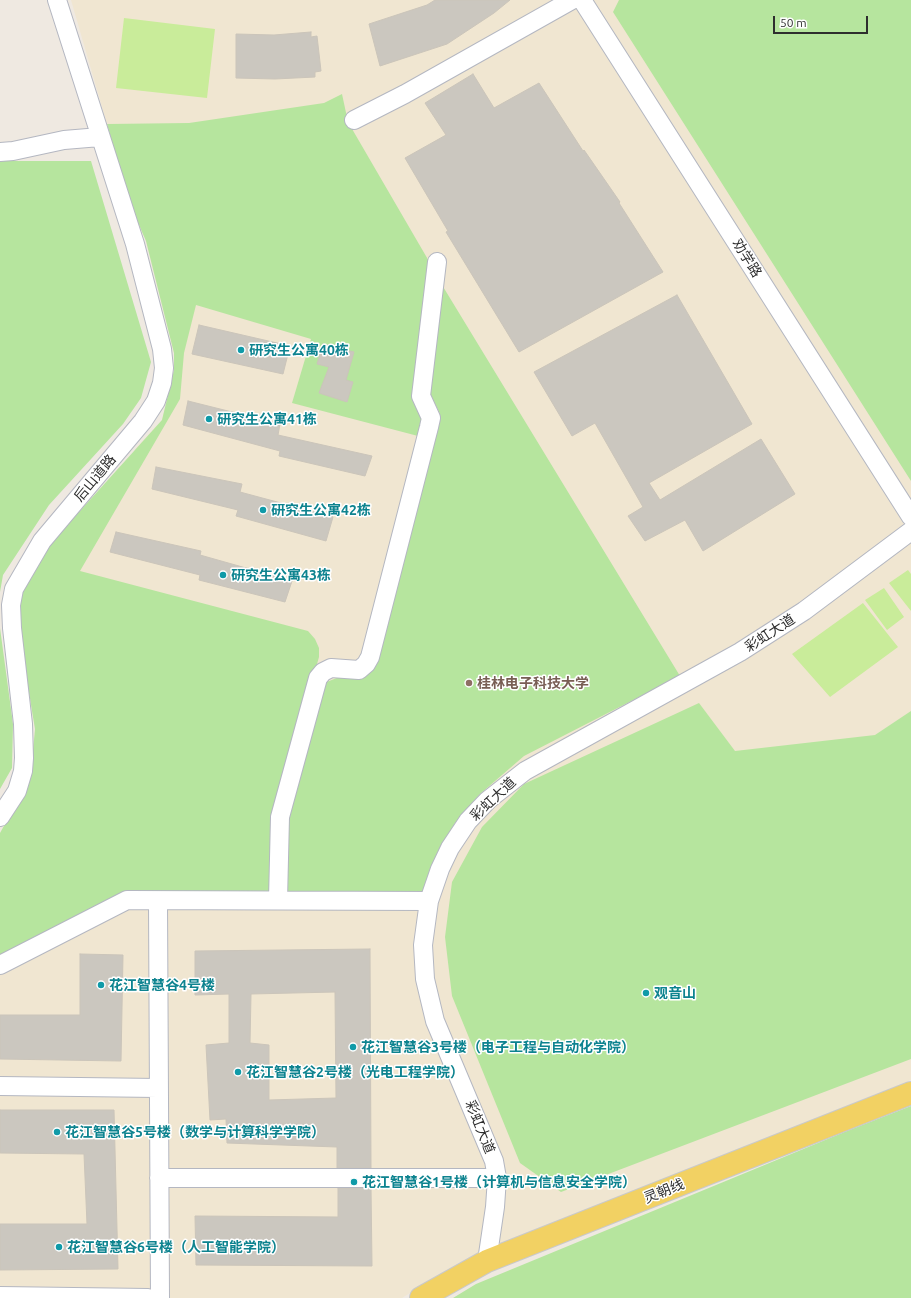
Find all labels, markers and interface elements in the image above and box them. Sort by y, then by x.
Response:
scale bar [775,8,870,34]
text: 50 m [780,16,807,29]
street label: 劝学路 [729,236,765,280]
place label: 研究生公寓40栋 [249,342,349,358]
marker: 研究生公寓40栋 [236,345,246,355]
place label: 研究生公寓41栋 [217,411,317,427]
marker: 研究生公寓41栋 [204,414,214,424]
street label: 后山道路 [71,451,119,505]
place label: 研究生公寓42栋 [271,502,371,518]
marker: 研究生公寓42栋 [258,505,268,515]
place label: 研究生公寓43栋 [231,567,331,583]
marker: 研究生公寓43栋 [218,570,228,580]
street label: 彩虹大道 [742,611,798,655]
place label: 桂林电子科技大学 [477,675,589,691]
marker: 桂林电子科技大学 [464,678,474,688]
street label: 彩虹大道 [467,774,519,824]
place label: 花江智慧谷4号楼 [109,977,215,993]
marker: 花江智慧谷4号楼 [96,980,106,990]
place label: 观音山 [654,985,696,1001]
marker: 观音山 [641,988,651,998]
place label: 花江智慧谷3号楼（电子工程与自动化学院） [361,1039,635,1055]
marker: 花江智慧谷3号楼（电子工程与自动化学院） [348,1042,358,1052]
place label: 花江智慧谷2号楼（光电工程学院） [246,1064,464,1080]
marker: 花江智慧谷2号楼（光电工程学院） [233,1067,243,1077]
street label: 彩虹大道 [462,1098,498,1156]
place label: 花江智慧谷5号楼（数学与计算科学学院） [65,1124,325,1140]
marker: 花江智慧谷5号楼（数学与计算科学学院） [52,1127,62,1137]
place label: 花江智慧谷1号楼（计算机与信息安全学院） [362,1174,636,1190]
street label: 灵朝线 [641,1175,687,1207]
marker: 花江智慧谷1号楼（计算机与信息安全学院） [349,1177,359,1187]
place label: 花江智慧谷6号楼（人工智能学院） [67,1239,285,1255]
marker: 花江智慧谷6号楼（人工智能学院） [54,1242,64,1252]

